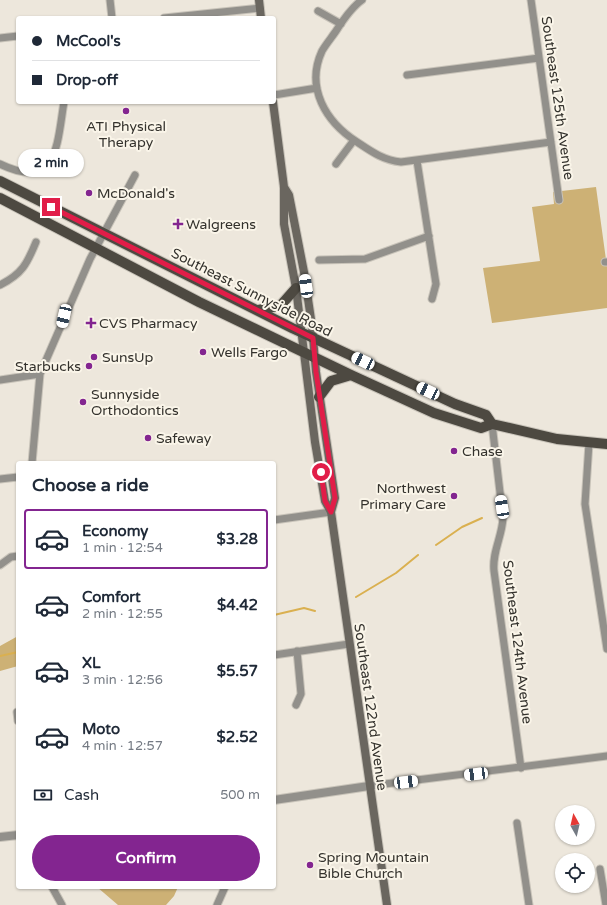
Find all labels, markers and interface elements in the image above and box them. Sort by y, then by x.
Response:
street label: Southeast 125th Avenue [538,15,577,181]
text: McCool's [56,32,121,50]
text: Drop-off [56,71,118,89]
marker: ATI Physical Therapy [121,106,131,116]
place label: ATI Physical Therapy [86,118,166,151]
callout: 2 min [18,149,84,177]
text: 2 min [34,155,68,171]
place label: McDonald's [97,185,175,202]
marker: McDonald's [84,188,94,198]
route end [42,198,60,216]
place label: Walgreens [186,216,256,233]
marker: Walgreens [173,219,183,229]
street label: Southeast Sunnyside Road [169,244,335,340]
car [298,273,314,299]
car [55,303,73,329]
place label: CVS Pharmacy [99,315,198,332]
marker: CVS Pharmacy [86,318,96,328]
place label: Wells Fargo [211,344,288,361]
marker: Wells Fargo [198,347,208,357]
place label: SunsUp [102,349,153,366]
car [350,350,376,372]
marker: SunsUp [89,352,99,362]
place label: Starbucks [15,358,81,375]
marker: Starbucks [84,361,94,371]
car [415,380,441,402]
place label: Sunnyside Orthodontics [91,386,179,419]
marker: Sunnyside Orthodontics [78,397,88,407]
place label: Safeway [156,430,212,447]
marker: Safeway [143,433,153,443]
place label: Chase [462,443,503,460]
marker: Chase [449,446,459,456]
route start [312,463,330,481]
text: Choose a ride [32,474,149,496]
place label: Northwest Primary Care [360,480,447,513]
marker: Northwest Primary Care [449,491,459,501]
car [494,494,510,520]
icon: car [34,521,70,557]
text: Economy [82,522,148,540]
text: $3.28 [217,530,258,548]
text: 1 min · 12:54 [82,540,163,556]
street label: Southeast 124th Avenue [499,559,536,725]
icon: car [34,587,70,623]
text: Comfort [82,588,141,606]
text: $4.42 [217,596,258,614]
text: 2 min · 12:55 [82,606,163,622]
street label: Southeast 122nd Avenue [350,622,391,792]
icon: car [34,653,70,689]
text: XL [82,654,101,672]
text: $5.57 [217,662,258,680]
text: 3 min · 12:56 [82,672,163,688]
icon: car [34,719,70,755]
text: Moto [82,720,120,738]
text: $2.52 [217,728,258,746]
text: 4 min · 12:57 [82,738,163,754]
car [463,767,489,781]
car [393,775,419,789]
icon: cash [32,784,54,806]
text: Cash [64,786,99,804]
text: 500 m [220,787,260,803]
north arrow [555,805,595,845]
map controls [555,805,595,893]
button: Confirm [32,835,260,881]
place label: Spring Mountain Bible Church [318,849,429,882]
button: locate [555,853,595,893]
marker: Spring Mountain Bible Church [305,860,315,870]

